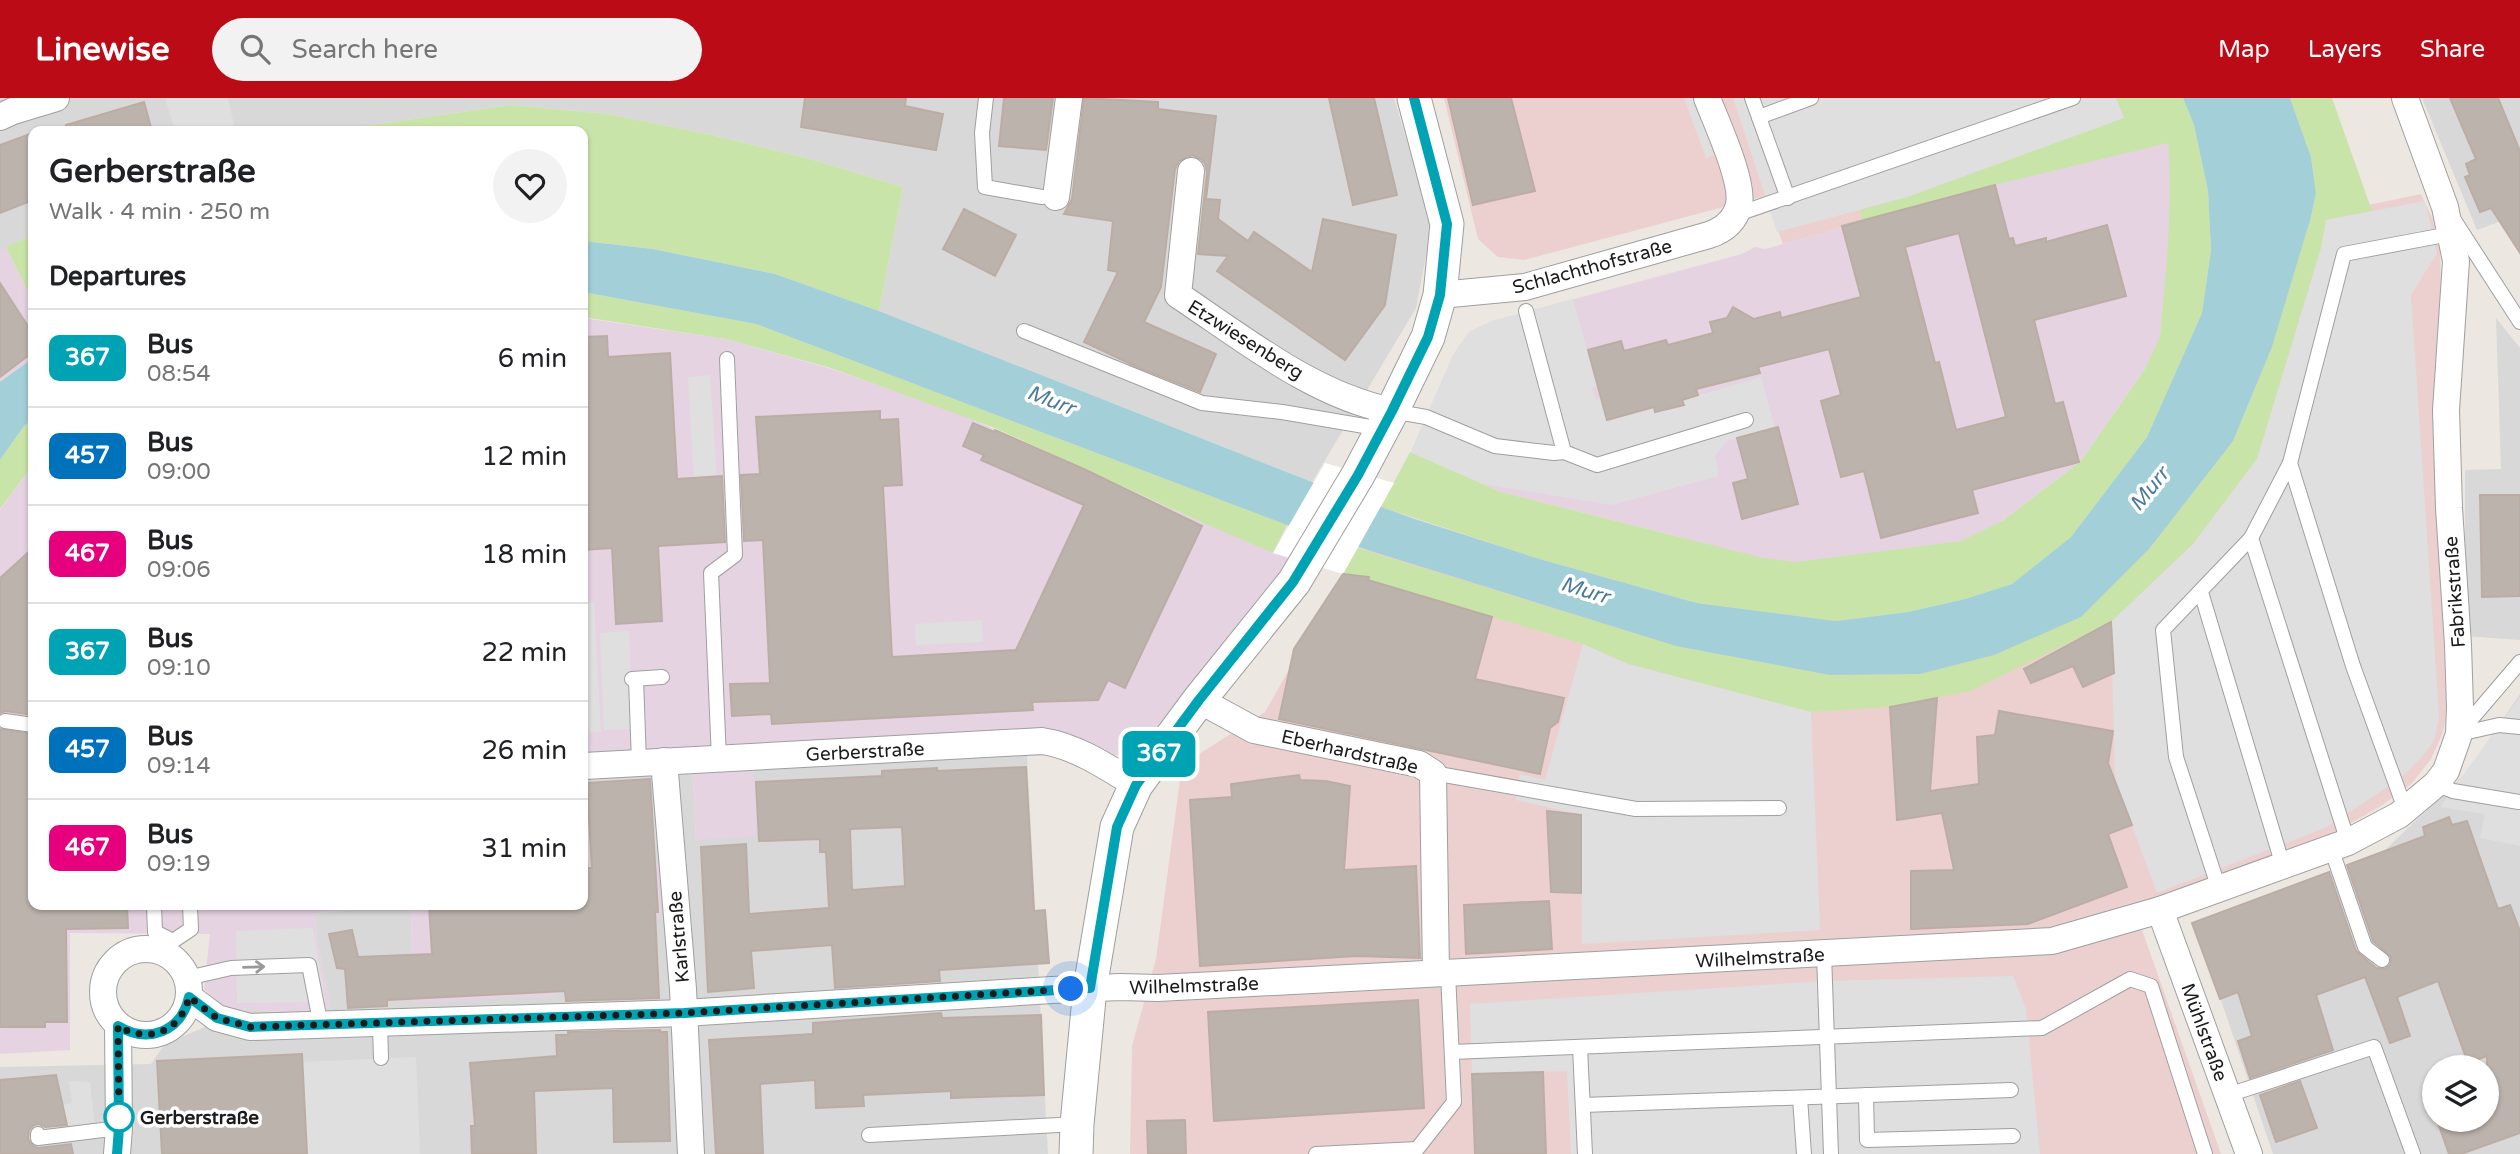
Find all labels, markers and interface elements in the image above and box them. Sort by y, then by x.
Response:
search box [212,18,702,81]
text: Linewise [35,30,170,69]
icon: search [236,30,274,68]
text: Search here [292,34,438,65]
text: Map [2218,35,2270,64]
text: Layers [2308,35,2382,64]
text: Share [2420,35,2485,64]
button: heart [493,149,567,223]
text: Gerberstraße [49,152,256,191]
text: Walk · 4 min · 250 m [49,198,270,226]
street label: Schlachthofstraße [1510,235,1675,299]
text: Departures [49,261,186,292]
street label: Etzwiesenberg [1184,295,1307,384]
text: Bus [147,329,193,360]
text: 367 [65,343,110,372]
text: 6 min [498,343,567,374]
text: 08:54 [147,360,211,388]
water label: Murr [1024,380,1081,422]
text: Bus [147,427,193,458]
text: 457 [65,441,110,470]
text: 12 min [481,441,567,472]
text: 09:00 [147,458,211,486]
water label: Murr [2124,460,2176,516]
text: Bus [147,525,193,556]
street label: Fabrikstraße [2440,535,2470,648]
text: 467 [65,539,110,568]
text: 18 min [481,539,567,570]
text: 09:06 [147,556,211,584]
water label: Murr [1558,571,1615,610]
text: Bus [147,623,193,654]
text: 367 [65,637,110,666]
text: 22 min [481,637,567,668]
text: 09:10 [147,654,211,682]
text: Bus [147,721,193,752]
street label: Eberhardstraße [1279,726,1420,778]
line badge: 367 [1119,731,1199,777]
text: 457 [65,735,110,764]
text: 26 min [481,735,567,766]
street label: Gerberstraße [805,738,925,766]
text: 367 [1136,739,1182,768]
text: 09:14 [147,752,211,780]
text: Bus [147,819,193,850]
text: 467 [65,833,110,862]
text: 31 min [481,833,567,864]
text: 09:19 [147,850,211,878]
street label: Karlstraße [664,890,694,984]
street label: Wilhelmstraße [1695,944,1825,972]
one-way arrow [243,960,266,973]
your location [1053,971,1088,1006]
street label: Wilhelmstraße [1129,973,1259,999]
street label: Mühlstraße [2176,980,2232,1084]
map controls [2422,1055,2499,1132]
button: layers [2422,1055,2499,1132]
marker: Gerberstraße [104,1102,134,1132]
place label: Gerberstraße [140,1107,259,1129]

